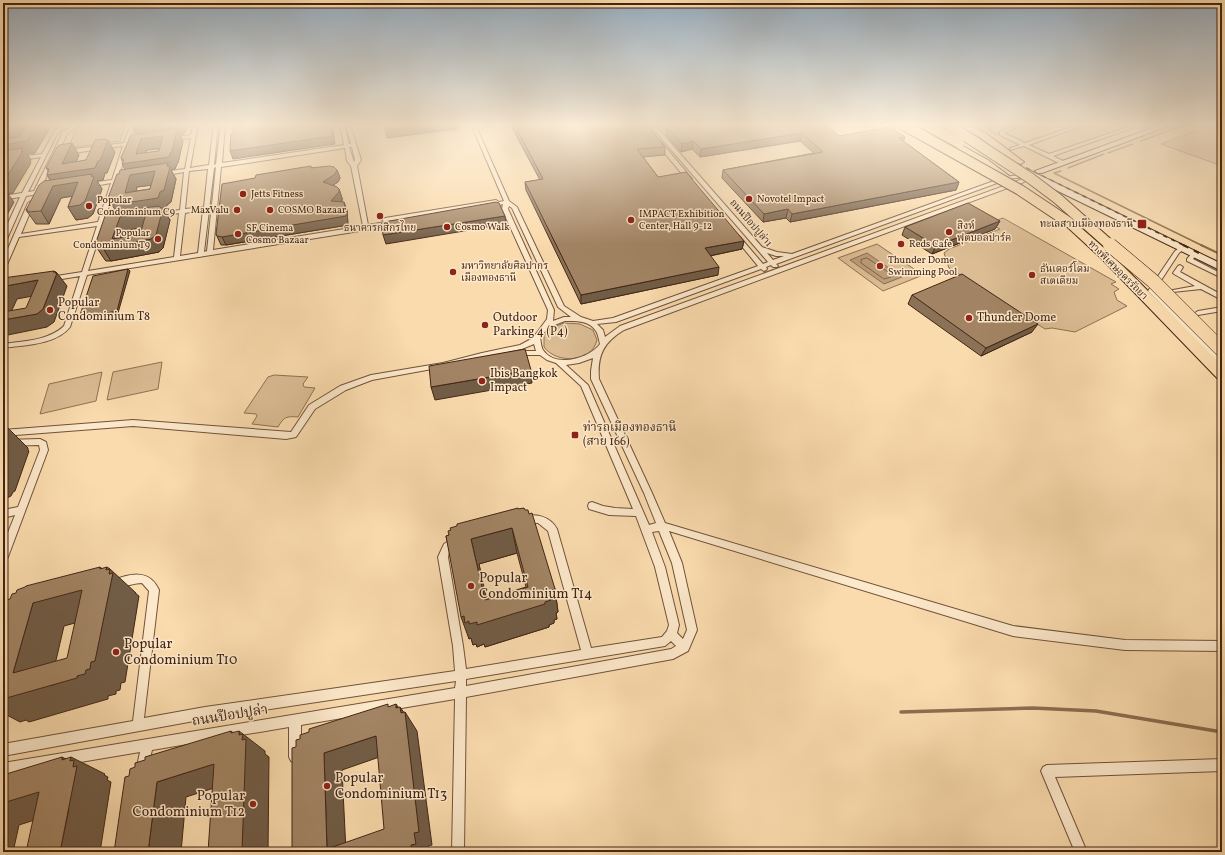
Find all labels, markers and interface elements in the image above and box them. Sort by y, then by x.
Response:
place label: Jetts Fitness [251,187,303,201]
marker: Jetts Fitness [238,189,248,199]
place label: Novotel Impact [757,192,825,206]
place label: Popular Condominium C9 [97,193,175,219]
marker: Novotel Impact [744,194,754,204]
street label: ถนนป๊อปปูล่า1 [726,196,776,250]
marker: Popular Condominium C9 [84,201,94,211]
place label: MaxValu [191,203,229,217]
place label: COSMO Bazaar [278,203,346,217]
marker: MaxValu [232,205,242,215]
marker: COSMO Bazaar [265,205,275,215]
place label: IMPACT Exhibition Center, Hall 9-12 [639,207,725,233]
marker: ธนาคารกสิกรไทย [375,211,385,221]
marker: IMPACT Exhibition Center, Hall 9-12 [626,215,636,225]
place label: ทะเลสาบเมืองทองธานี [1040,217,1133,231]
marker: ทะเลสาบเมืองทองธานี [1136,218,1148,230]
place label: สิงห์ ฟุตบอลปาร์ค [957,219,1011,245]
place label: ธนาคารกสิกรไทย [344,220,416,235]
place label: Cosmo Walk [455,220,510,234]
place label: SF Cinema Cosmo Bazaar [246,221,309,247]
marker: Cosmo Walk [442,222,452,232]
place label: Popular Condominium T9 [73,226,150,252]
marker: สิงห์ ฟุตบอลปาร์ค [944,227,954,237]
marker: SF Cinema Cosmo Bazaar [233,229,243,239]
marker: Popular Condominium T9 [153,234,163,244]
place label: Reds Cafe [909,237,952,251]
street label: ทางพิเศษอุดรรัถยา [1085,237,1151,303]
marker: Reds Cafe [896,239,906,249]
place label: Thunder Dome Swimming Pool [888,253,957,279]
place label: มหาวิทยาลัยศิลปากร เมืองทองธานี [461,259,548,285]
marker: Thunder Dome Swimming Pool [875,261,885,271]
place label: ธันเดอร์โดม สเตเดียม [1040,261,1090,288]
marker: มหาวิทยาลัยศิลปากร เมืองทองธานี [448,267,458,277]
marker: ธันเดอร์โดม สเตเดียม [1027,270,1037,280]
place label: Popular Condominium T8 [58,295,150,325]
marker: Popular Condominium T8 [45,305,55,315]
place label: Outdoor Parking 4 (P4) [493,310,568,340]
place label: Thunder Dome [977,310,1057,326]
marker: Thunder Dome [964,313,974,323]
marker: Outdoor Parking 4 (P4) [480,320,490,330]
place label: Ibis Bangkok Impact [490,366,558,396]
marker: Ibis Bangkok Impact [477,376,487,386]
place label: ท่ารถเมืองทองธานี (สาย 166) [583,420,677,450]
marker: ท่ารถเมืองทองธานี (สาย 166) [570,430,580,440]
place label: Popular Condominium T14 [479,569,592,604]
marker: Popular Condominium T14 [466,581,476,591]
place label: Popular Condominium T10 [124,635,237,670]
marker: Popular Condominium T10 [111,647,121,657]
street label: ถนนป๊อปปูล่า [190,701,270,731]
place label: Popular Condominium T13 [335,769,447,804]
marker: Popular Condominium T13 [322,781,332,791]
place label: Popular Condominium T12 [133,787,245,822]
marker: Popular Condominium T12 [248,799,258,809]

